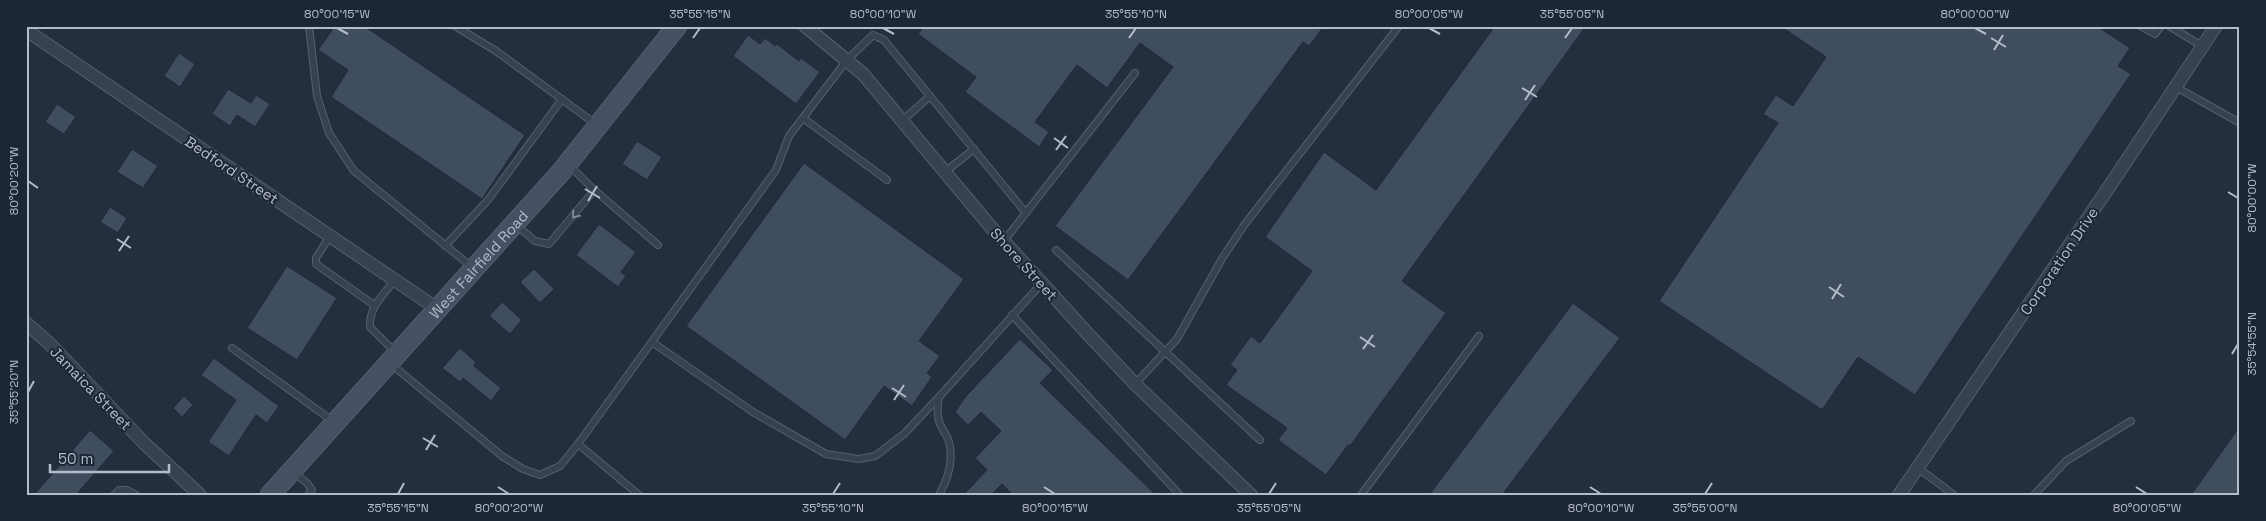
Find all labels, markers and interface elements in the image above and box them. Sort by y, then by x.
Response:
text: 80°00'15"W [304,6,370,22]
text: 35°55'15"N [669,6,731,22]
text: 80°00'10"W [850,6,917,22]
text: 35°55'10"N [1105,6,1167,22]
text: 80°00'05"W [1395,6,1464,22]
text: 35°55'05"N [1540,6,1604,22]
text: 80°00'00"W [1940,6,2010,22]
street label: Bedford Street [182,132,282,208]
text: 80°00'20"W [6,146,22,215]
text: 80°00'00"W [2244,163,2260,233]
street label: Corporation Drive [2016,203,2102,318]
street label: West Fairfield Road [425,206,532,322]
one-way arrow [571,209,580,218]
street label: Shore Street [986,224,1062,304]
text: 35°54'55"N [2244,312,2260,376]
street label: Jamaica Street [46,342,136,434]
text: 35°55'20"N [6,360,22,424]
scale bar [50,441,169,473]
text: 50 m [58,449,93,468]
text: 35°55'15"N [367,500,429,516]
text: 80°00'20"W [475,500,544,516]
text: 35°55'10"N [802,500,864,516]
text: 80°00'15"W [1022,500,1088,516]
text: 35°55'05"N [1237,500,1301,516]
text: 80°00'10"W [1568,500,1635,516]
text: 35°55'00"N [1673,500,1737,516]
text: 80°00'05"W [2113,500,2182,516]

